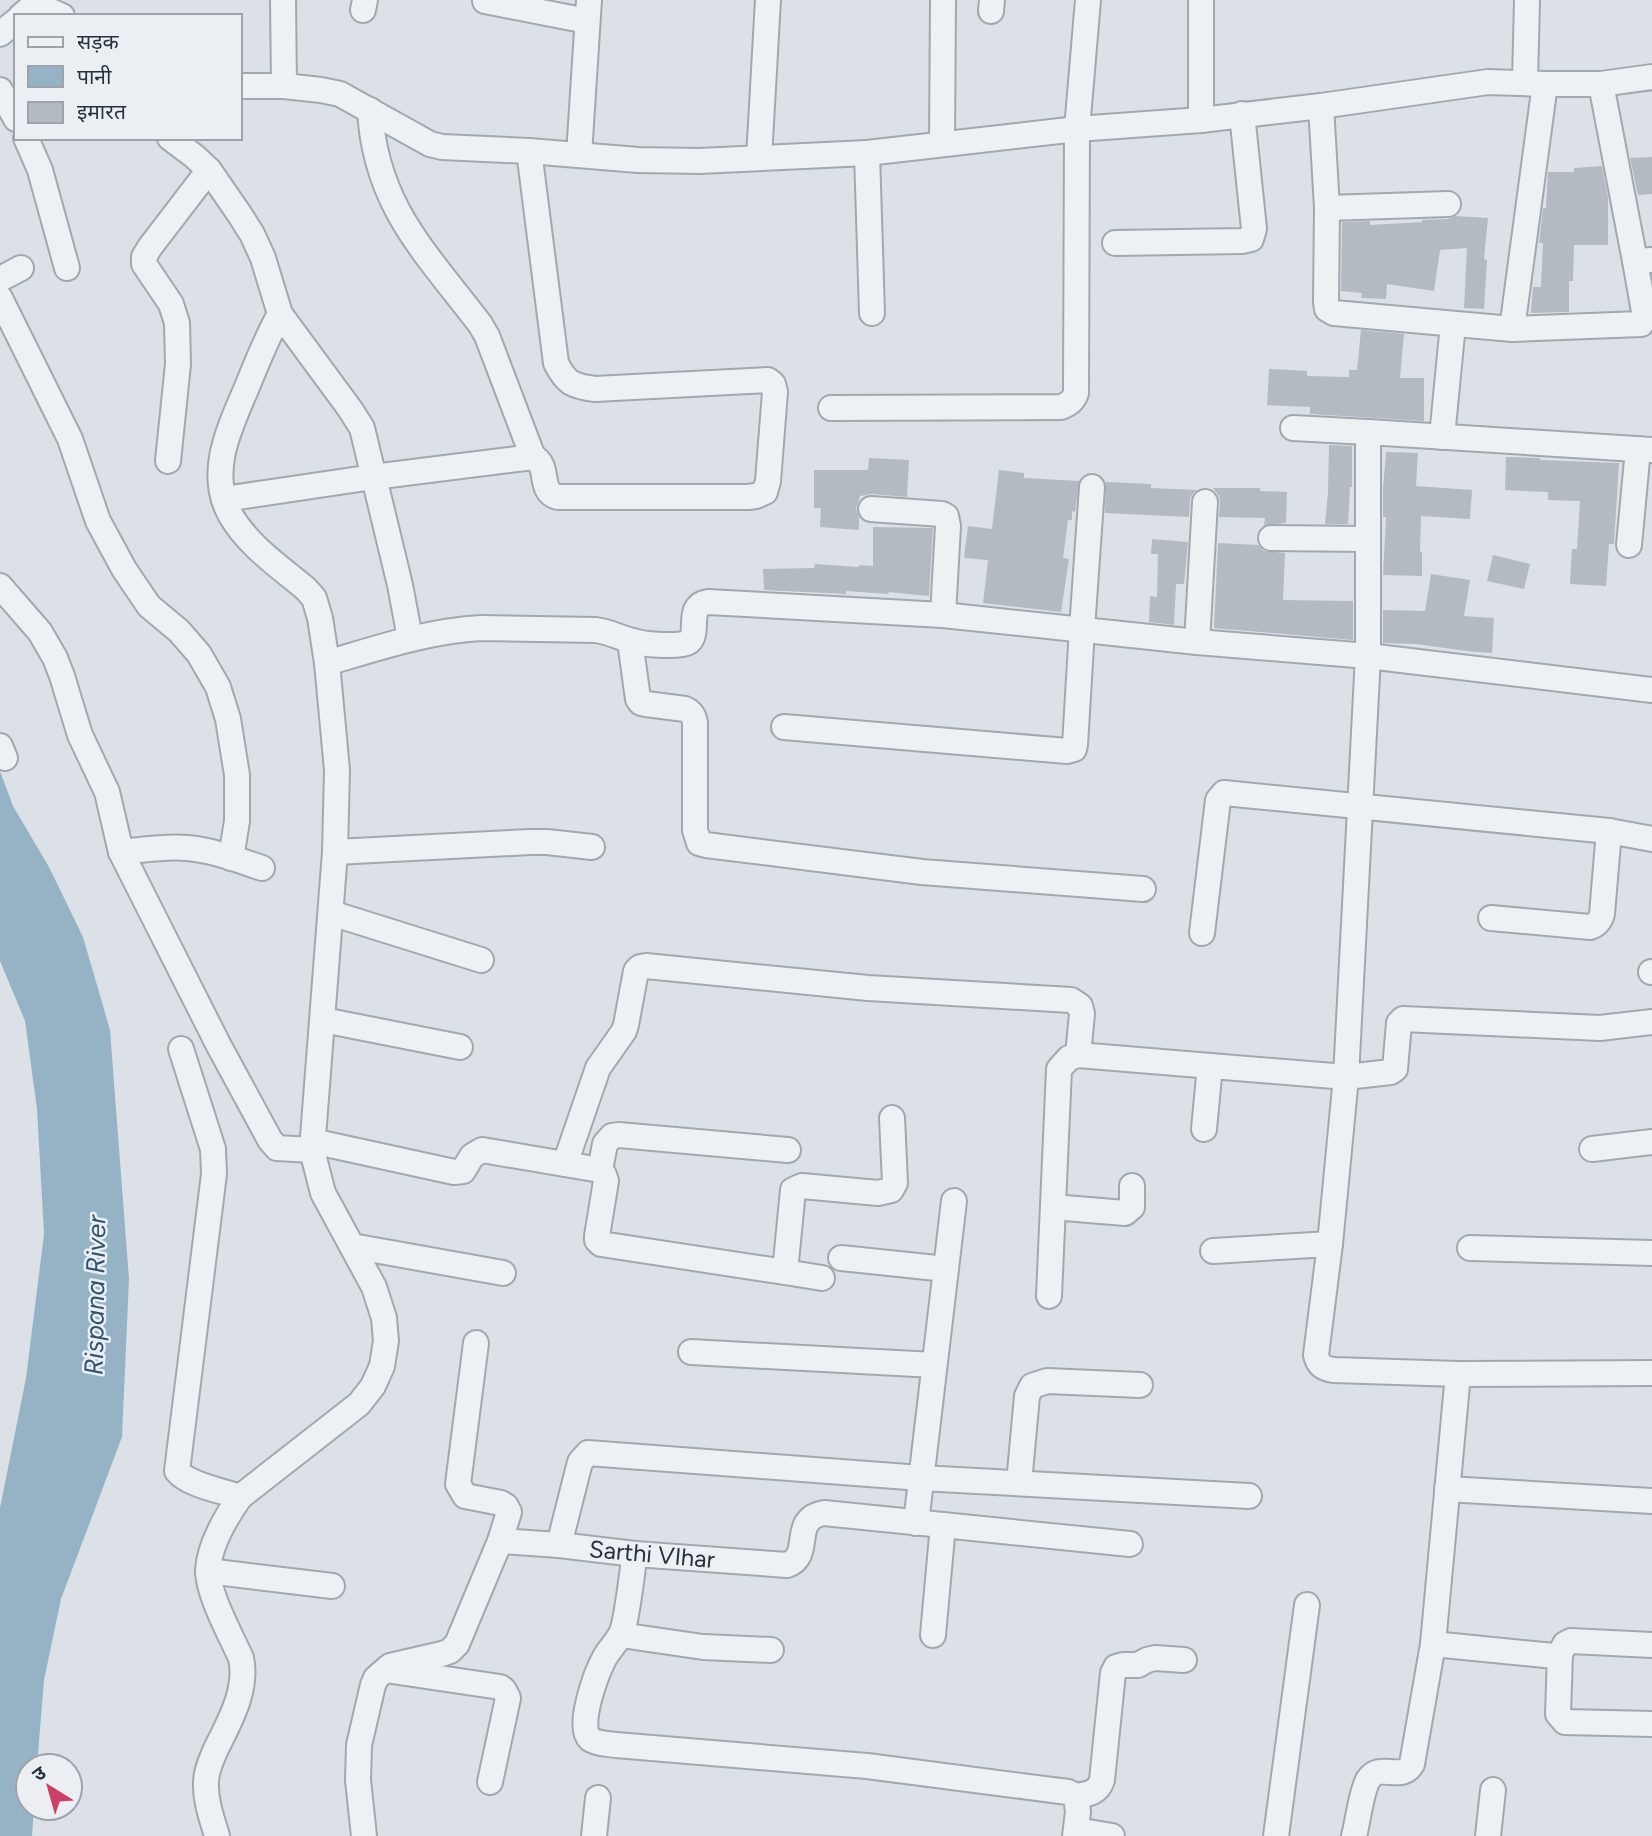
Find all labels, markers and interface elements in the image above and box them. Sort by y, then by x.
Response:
legend [14,14,242,140]
text: सड़क [77,29,119,54]
text: पानी [77,64,112,89]
text: इमारत [77,99,127,124]
water label: Rispana River [78,1214,112,1375]
street label: Sarthi VIhar [588,1534,716,1574]
north arrow [14,1752,84,1822]
text: उ [28,1761,51,1786]

